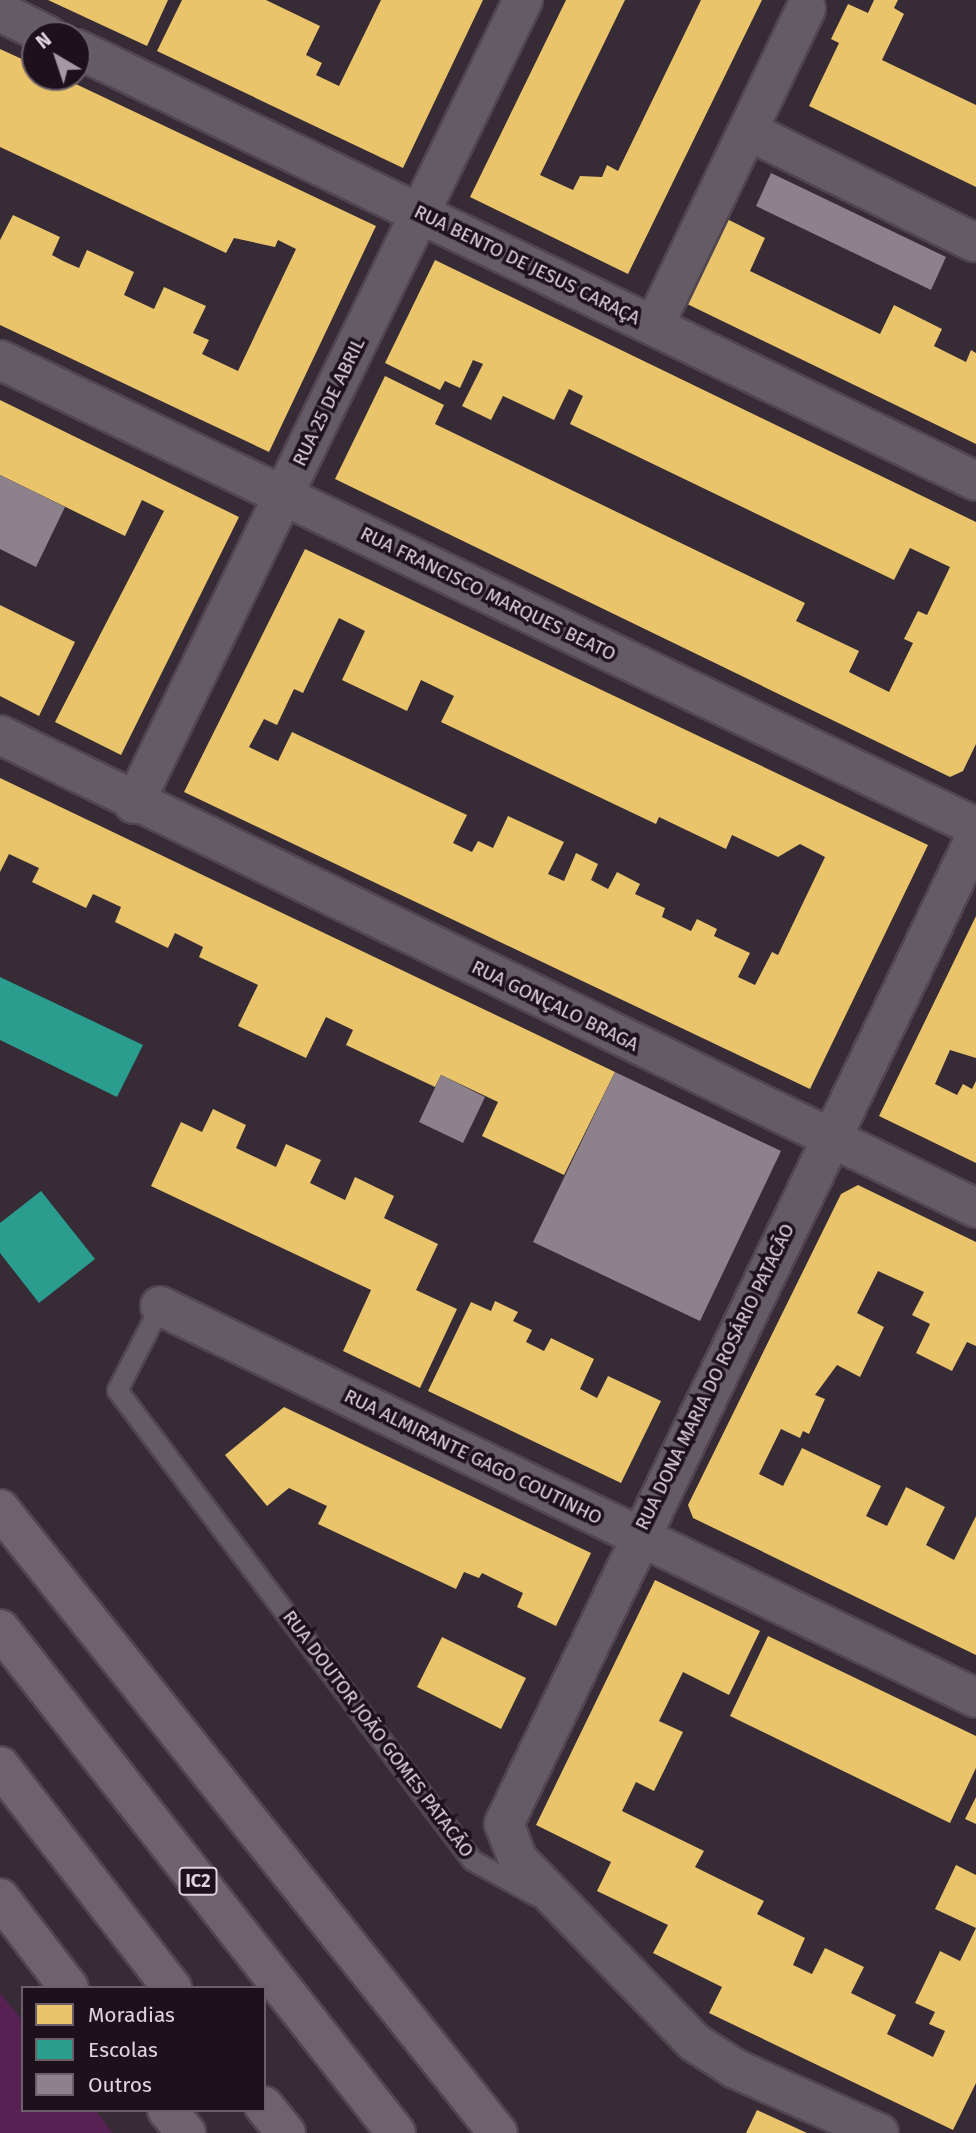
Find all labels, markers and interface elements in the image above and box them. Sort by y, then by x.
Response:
north arrow [21,21,91,91]
text: N [32,28,56,54]
street label: RUA BENTO DE JESUS CARAÇA [410,200,644,330]
street label: RUA 25 DE ABRIL [288,334,370,470]
street label: RUA FRANCISCO MARQUES BEATO [357,522,619,666]
street label: RUA GONÇALO BRAGA [468,956,642,1056]
street label: RUA DONA MARIA DO ROSÁRIO PATACÃO [631,1220,799,1534]
street label: RUA ALMIRANTE GAGO COUTINHO [340,1385,606,1529]
street label: RUA DOUTOR JOÃO GOMES PATACÃO [278,1606,478,1862]
road number: IC2 [177,1867,219,1896]
legend [21,1986,266,2112]
text: Moradias [88,2002,175,2028]
text: Escolas [88,2037,158,2063]
text: Outros [88,2072,152,2098]

